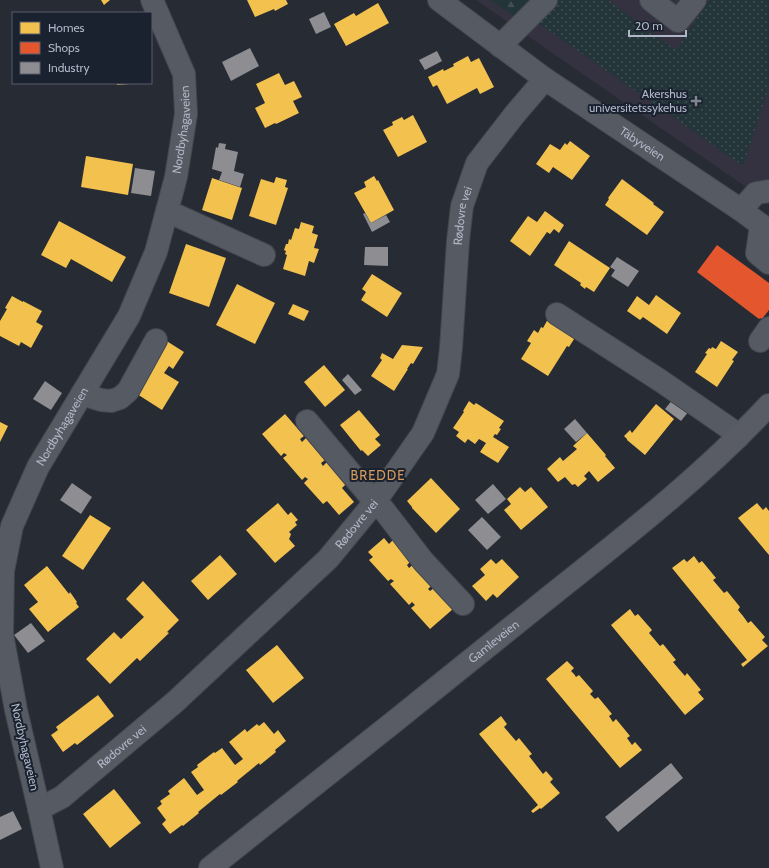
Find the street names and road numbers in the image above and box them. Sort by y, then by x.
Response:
street label: Nordbyhagaveien [169,85,193,175]
street label: Täbyveien [617,123,668,164]
street label: Rødovre vei [450,184,475,246]
street label: Nordbyhagaveien [33,384,92,468]
street label: Rødovre vei [331,496,381,552]
street label: Gamleveien [465,616,522,666]
street label: Nordbyhagaveien [8,702,43,792]
street label: Rødovre vei [94,721,149,771]

